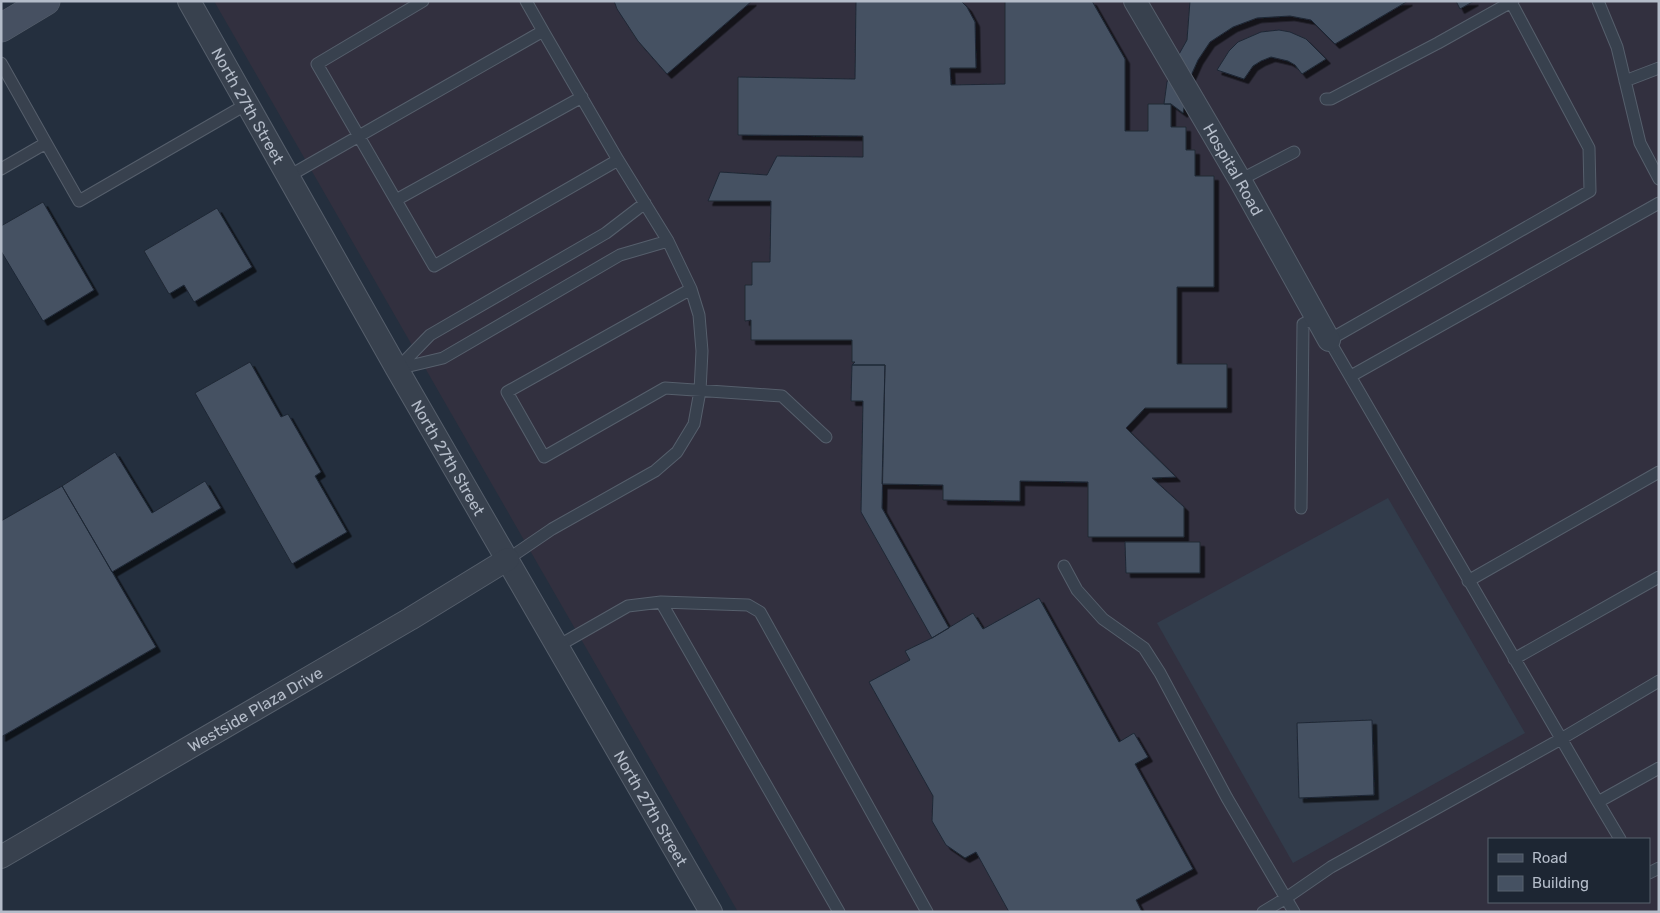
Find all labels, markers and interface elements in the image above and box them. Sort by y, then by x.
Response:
street label: North 27th Street [208,44,288,167]
street label: Hospital Road [1199,120,1267,219]
street label: North 27th Street [407,396,489,519]
street label: Westside Plaza Drive [184,662,326,756]
street label: North 27th Street [610,747,692,869]
legend [1488,838,1650,903]
text: Road [1532,849,1568,867]
text: Building [1532,874,1589,892]

